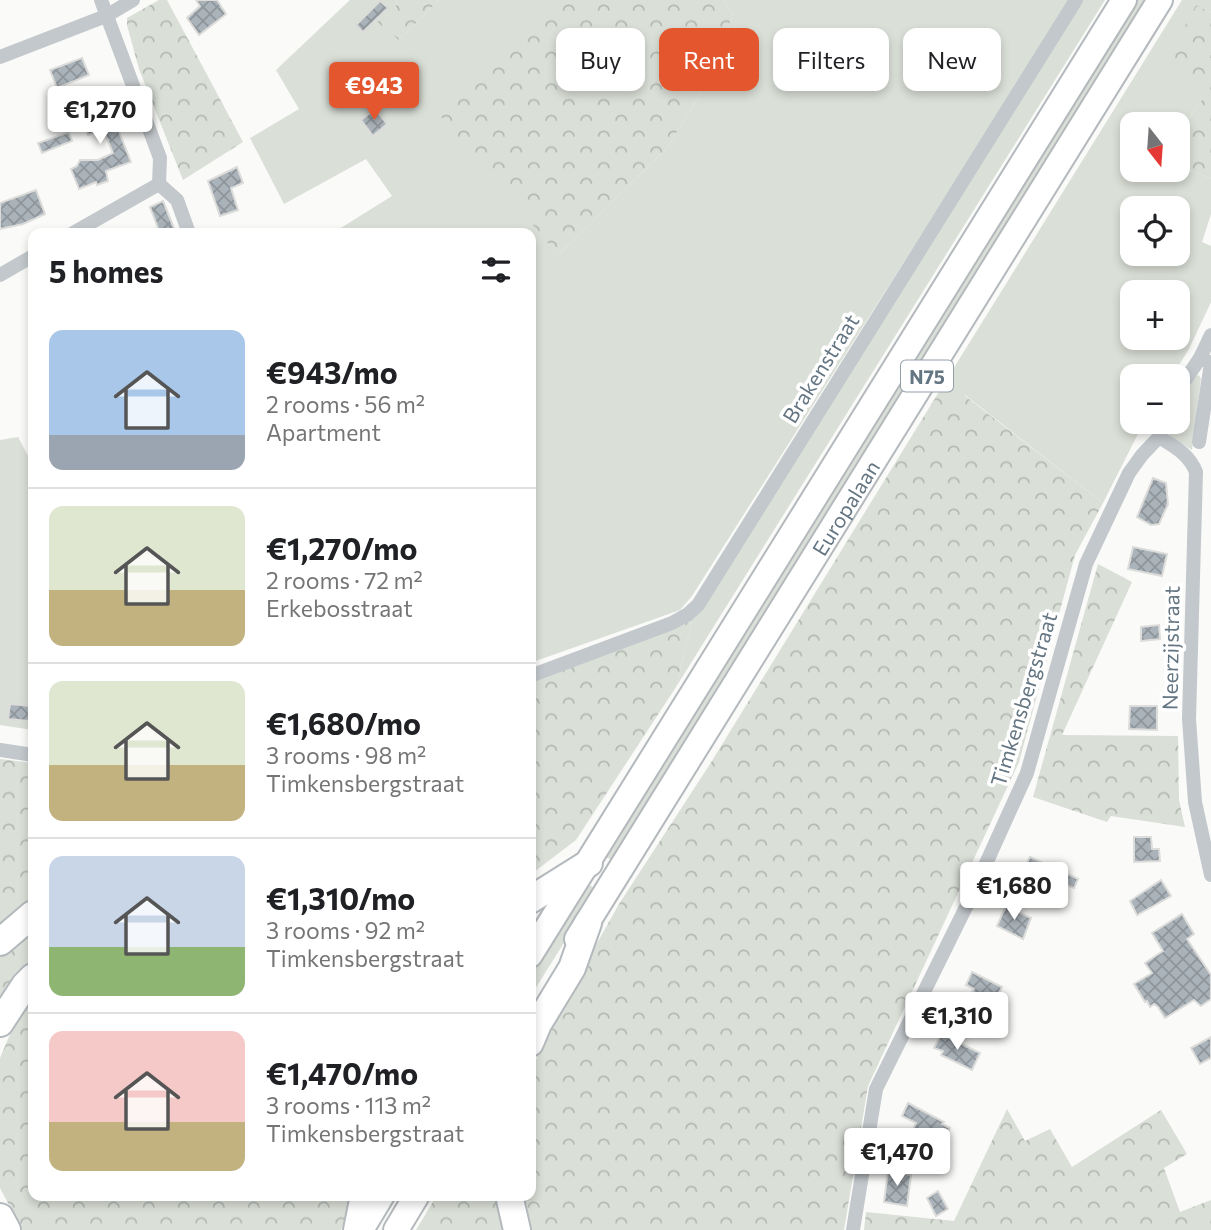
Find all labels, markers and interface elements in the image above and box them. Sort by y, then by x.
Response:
chip: Buy [556,28,645,91]
chip: Rent [659,28,759,91]
chip: Filters [773,28,889,91]
chip: New [903,28,1001,91]
pin: €943 [333,62,415,122]
text: €943 [345,71,403,99]
pin: €1,270 [43,86,157,146]
text: €1,270 [63,95,137,123]
north arrow [1120,112,1190,182]
map controls [1120,112,1190,434]
button: locate [1120,196,1190,266]
icon: filters [477,251,515,289]
text: 5 homes [49,252,163,289]
button: + [1120,280,1190,350]
street label: Brakenstraat [777,309,863,427]
text: €943/mo [266,353,398,390]
icon: home [105,358,189,442]
road number: N75 [901,360,953,392]
button: − [1120,364,1190,434]
text: 2 rooms · 56 m² [266,390,425,418]
text: Apartment [266,418,381,446]
street label: Europalaan [806,455,884,560]
text: €1,270/mo [266,529,417,566]
icon: home [105,534,189,618]
text: 2 rooms · 72 m² [266,566,423,594]
street label: Neerzijstraat [1156,586,1184,710]
text: Erkebosstraat [266,594,413,622]
street label: Timkensbergstraat [985,609,1061,789]
text: €1,680/mo [266,704,421,741]
icon: home [105,709,189,793]
text: 3 rooms · 98 m² [266,741,426,769]
text: Timkensbergstraat [266,769,464,797]
pin: €1,680 [957,862,1071,922]
text: €1,680 [976,871,1052,899]
text: €1,310/mo [266,879,415,916]
icon: home [105,884,189,968]
text: 3 rooms · 92 m² [266,916,425,944]
text: Timkensbergstraat [266,944,464,972]
pin: €1,310 [900,992,1014,1052]
text: €1,310 [921,1001,993,1029]
text: €1,470/mo [266,1054,418,1091]
icon: home [105,1059,189,1143]
text: 3 rooms · 113 m² [266,1091,431,1119]
text: Timkensbergstraat [266,1119,464,1147]
pin: €1,470 [840,1128,954,1188]
text: €1,470 [860,1137,934,1165]

